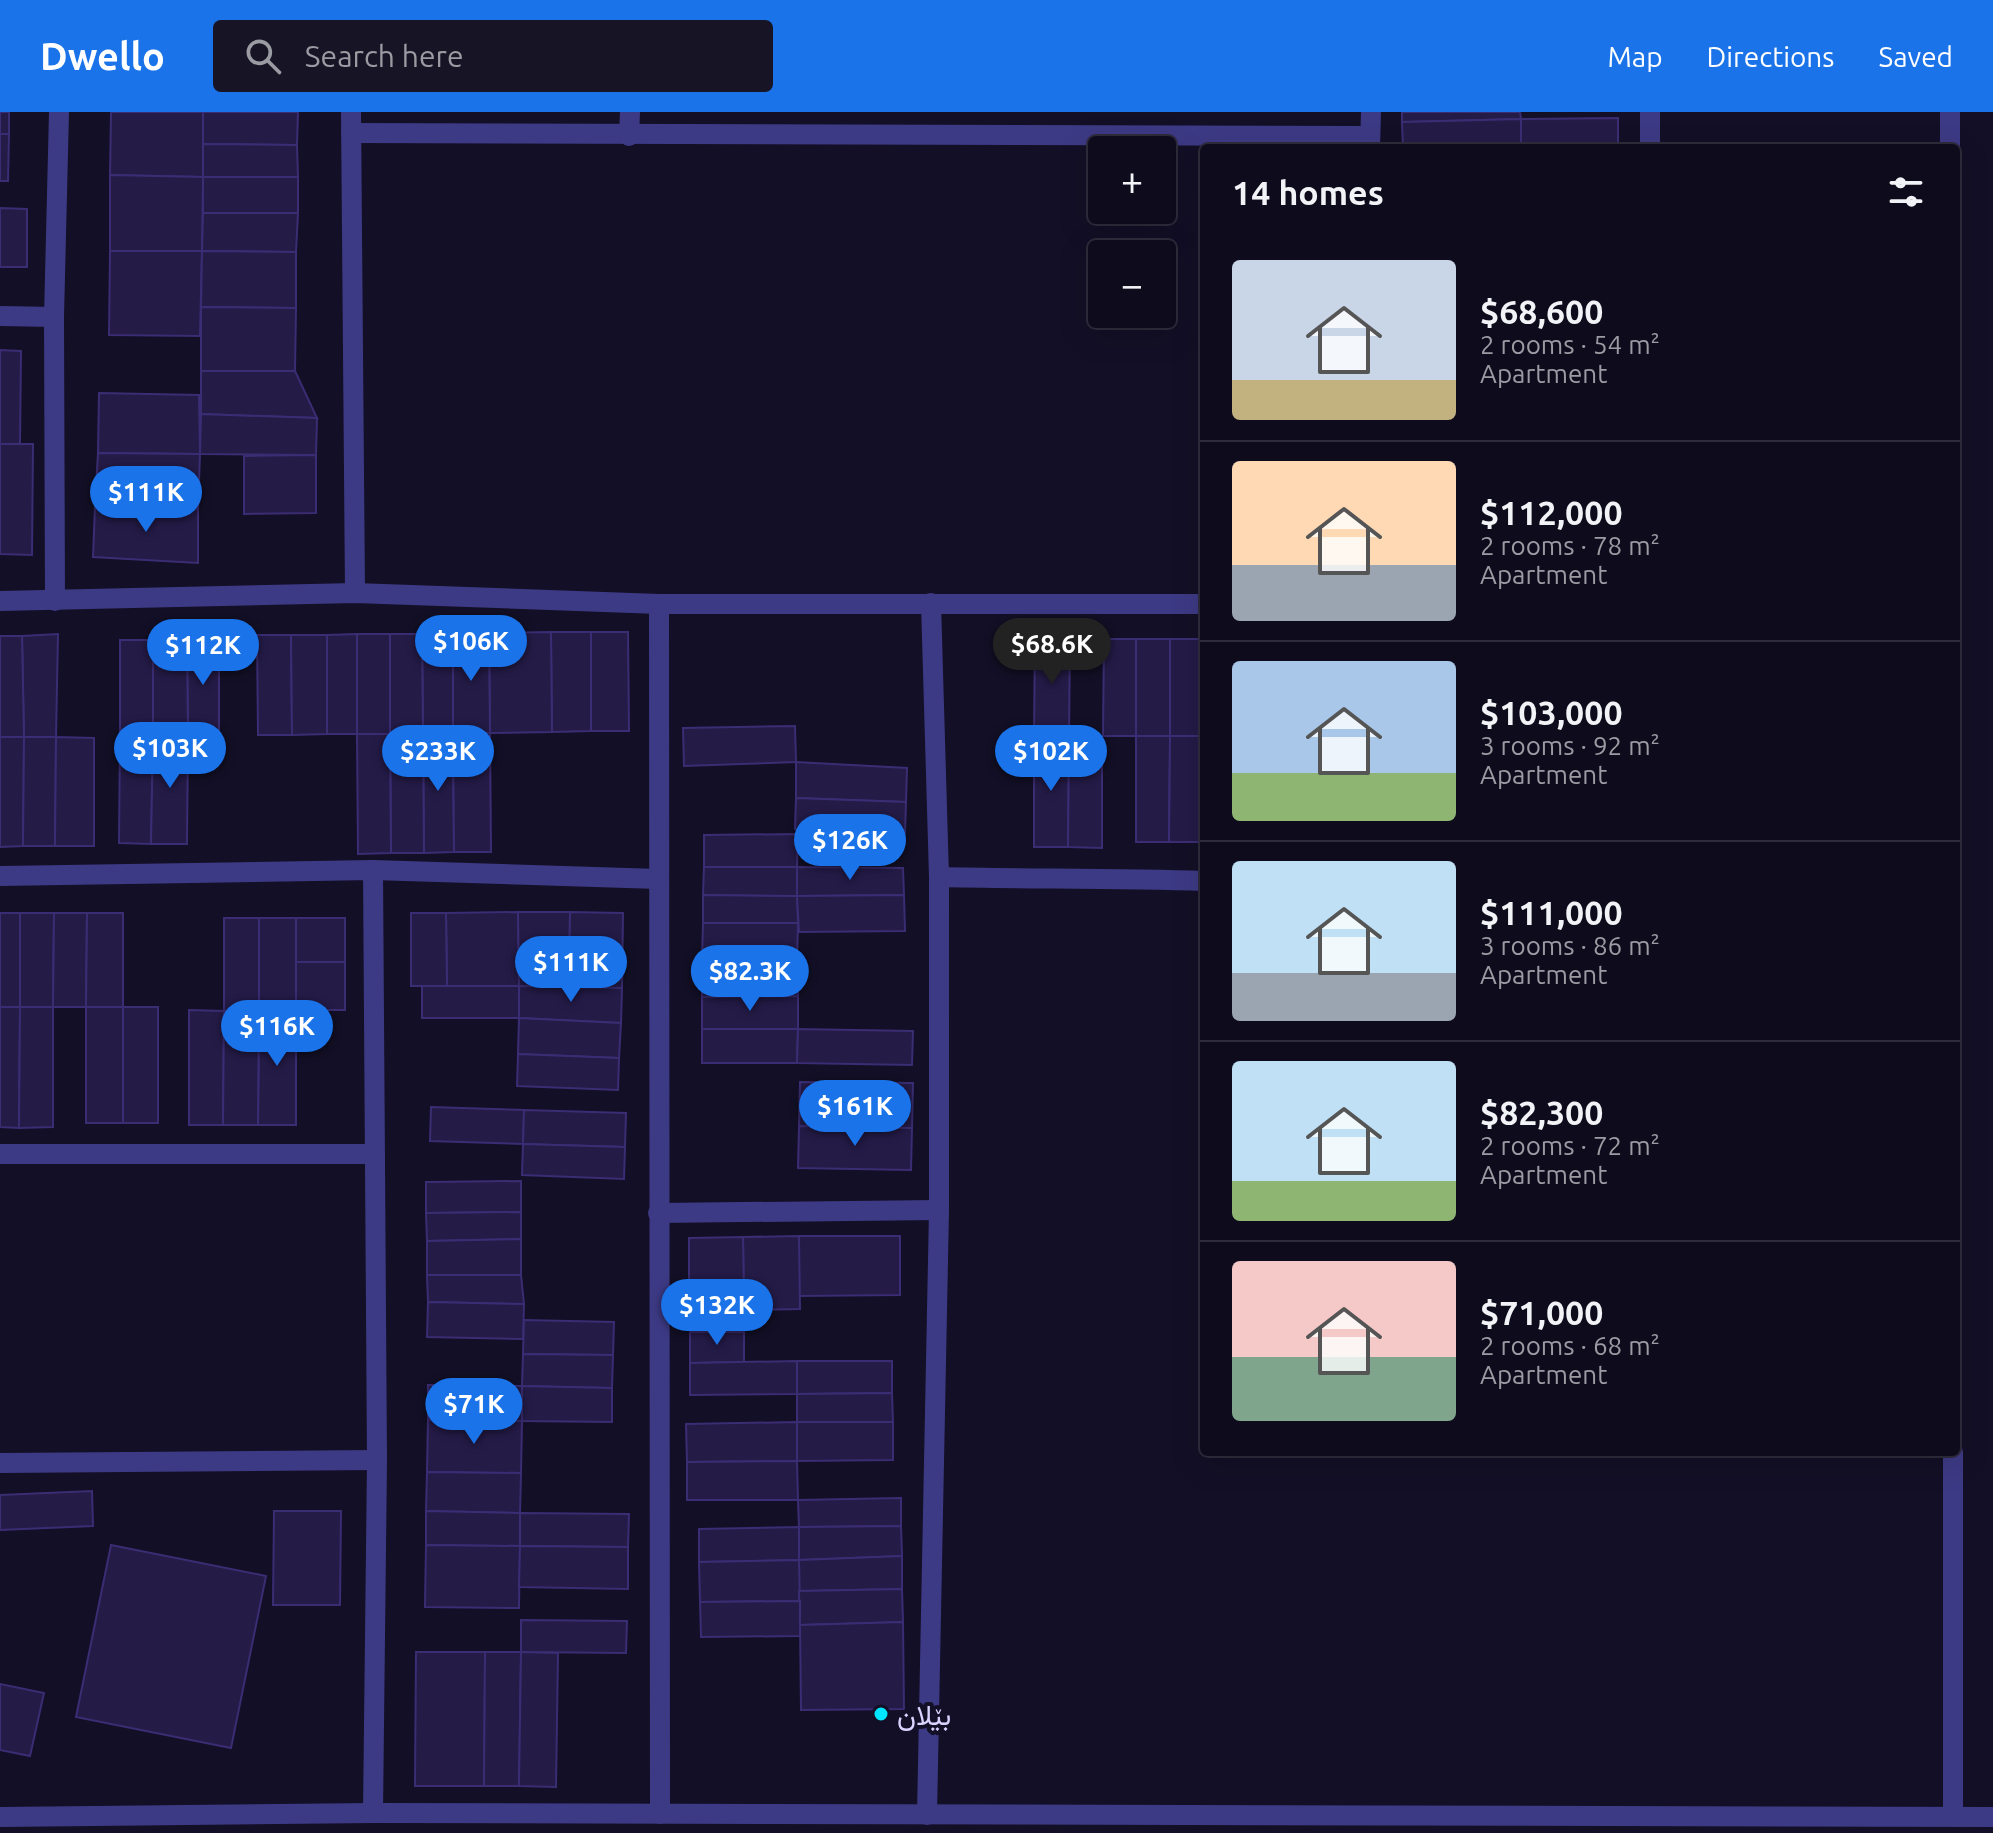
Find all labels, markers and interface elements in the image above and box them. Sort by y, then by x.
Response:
search box [213,20,773,92]
icon: search [241,34,285,78]
text: Dwello [40,35,165,77]
text: Search here [305,39,463,73]
text: Map [1607,41,1663,72]
text: Directions [1707,41,1834,72]
text: Saved [1878,41,1953,72]
map controls [1088,136,1176,328]
button: + [1088,136,1176,224]
icon: filters [1884,170,1928,214]
text: 14 homes [1232,173,1384,211]
button: − [1088,240,1176,328]
icon: home [1296,292,1392,388]
text: $68,600 [1480,292,1603,330]
text: 2 rooms · 54 m² [1480,330,1660,359]
text: Apartment [1480,359,1607,388]
pin: $111K [90,466,202,534]
text: $111K [108,477,184,506]
icon: home [1296,493,1392,589]
text: $112,000 [1480,493,1623,531]
text: 2 rooms · 78 m² [1480,531,1660,560]
text: Apartment [1480,560,1607,589]
pin: $106K [415,615,527,683]
pin: $68.6K [987,618,1117,686]
pin: $112K [147,619,259,687]
text: $106K [433,626,509,655]
text: $68.6K [1011,629,1093,658]
text: $112K [165,630,241,659]
icon: home [1296,693,1392,789]
text: $103,000 [1480,693,1623,731]
pin: $103K [114,722,226,790]
pin: $233K [382,725,494,793]
pin: $102K [995,725,1107,793]
text: 3 rooms · 92 m² [1480,731,1660,760]
text: $103K [132,733,208,762]
text: $233K [400,736,476,765]
text: $102K [1013,736,1089,765]
text: Apartment [1480,760,1607,789]
pin: $126K [794,814,906,882]
text: $126K [812,825,888,854]
icon: home [1296,893,1392,989]
text: $111,000 [1480,893,1623,931]
text: 3 rooms · 86 m² [1480,931,1660,960]
pin: $111K [515,936,627,1004]
pin: $82.3K [685,945,815,1013]
text: $111K [533,947,609,976]
text: $82.3K [709,956,791,985]
text: Apartment [1480,960,1607,989]
pin: $116K [221,1000,333,1068]
text: $116K [239,1011,315,1040]
pin: $161K [799,1080,911,1148]
text: $161K [817,1091,893,1120]
icon: home [1296,1093,1392,1189]
text: $82,300 [1480,1093,1603,1131]
text: 2 rooms · 72 m² [1480,1131,1660,1160]
text: Apartment [1480,1160,1607,1189]
pin: $132K [661,1279,773,1347]
text: $132K [679,1290,755,1319]
icon: home [1296,1293,1392,1389]
text: $71,000 [1480,1293,1603,1331]
text: 2 rooms · 68 m² [1480,1331,1660,1360]
text: Apartment [1480,1360,1607,1389]
pin: $71K [427,1378,521,1446]
text: $71K [443,1389,505,1418]
place label: بێلان [897,1699,951,1732]
marker: بێلان [872,1705,890,1723]

